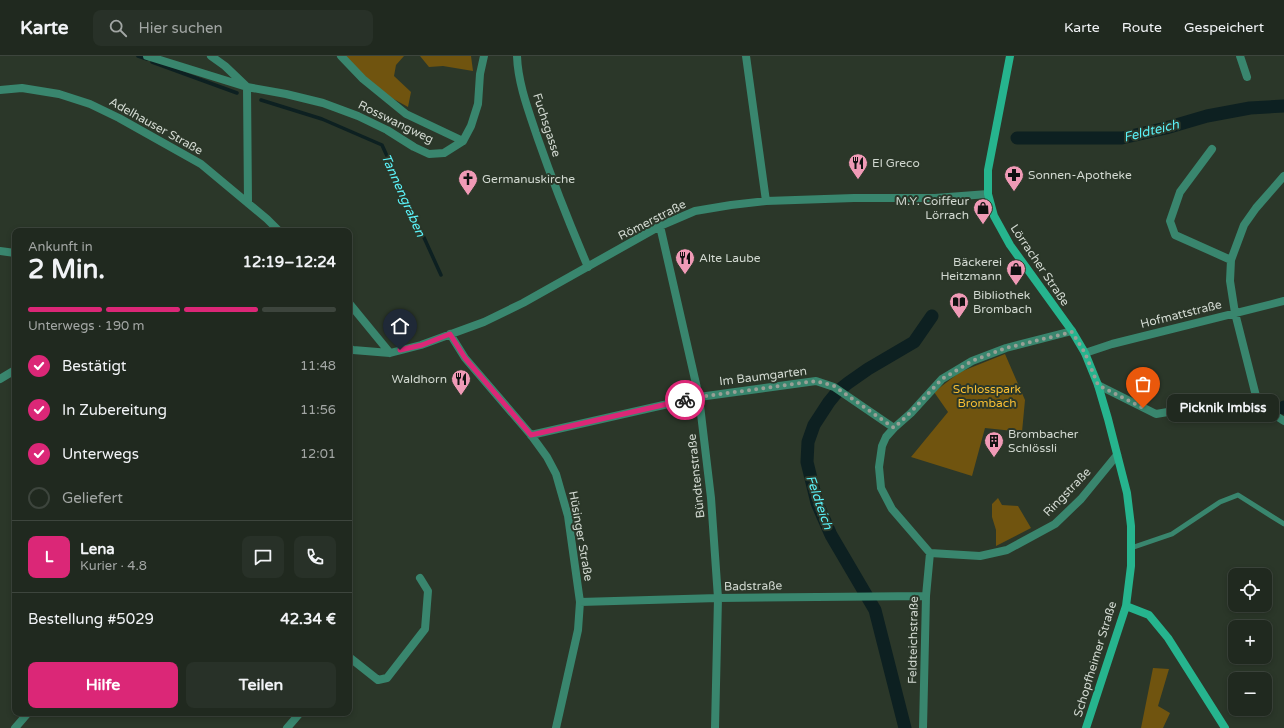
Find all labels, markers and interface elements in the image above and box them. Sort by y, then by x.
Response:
search box [93,10,373,46]
text: Karte [20,17,69,39]
icon: search [107,17,129,39]
text: Hier suchen [139,19,223,37]
text: Karte [1064,19,1100,36]
text: Route [1122,19,1162,36]
text: Gespeichert [1184,19,1264,36]
street label: Fuchsgasse [530,91,564,159]
street label: Adelhauser Straße [107,94,205,158]
street label: Rosswangweg [356,98,436,146]
water label: Feldteich [1122,116,1182,146]
water label: Tannengraben [378,151,429,240]
restaurant icon: El Greco [847,152,869,180]
place label: El Greco [872,156,920,170]
pharmacy icon: Sonnen-Apotheke [1003,164,1025,192]
church icon: Germanuskirche [457,168,479,196]
place label: Sonnen-Apotheke [1028,168,1132,182]
place label: Germanuskirche [482,172,575,186]
place label: M.Y. Coiffeur Lörrach [896,194,969,222]
street label: Römerstraße [616,197,688,243]
shop icon: M.Y. Coiffeur Lörrach [972,197,994,225]
street label: Lörracher Straße [1007,221,1073,309]
text: Ankunft in [28,239,93,255]
restaurant icon: Alte Laube [674,247,696,275]
place label: Alte Laube [699,251,761,265]
text: 12:19–12:24 [243,253,336,271]
text: 2 Min. [28,254,105,285]
place label: Bäckerei Heitzmann [940,255,1002,283]
shop icon: Bäckerei Heitzmann [1005,258,1027,286]
place label: Bibliothek Brombach [973,288,1032,316]
library icon: Bibliothek Brombach [948,291,970,319]
street label: Hofmattstraße [1139,297,1223,331]
pin [383,309,417,350]
icon: home [389,315,411,337]
text: Unterwegs · 190 m [28,318,145,334]
icon: check [28,355,50,377]
text: Bestätigt [62,357,127,375]
text: 11:48 [300,358,336,374]
street label: Im Baumgarten [718,364,808,388]
pin [1126,367,1160,408]
restaurant icon: Waldhorn [450,368,472,396]
place label: Waldhorn [392,372,447,386]
icon: bag [1132,373,1154,395]
courier [665,380,705,420]
park label: Schlosspark Brombach [953,382,1022,410]
icon: bike [674,389,696,411]
callout: Picknik Imbiss [1167,394,1279,422]
icon: check [28,399,50,421]
text: Picknik Imbiss [1180,400,1266,416]
text: In Zubereitung [62,401,167,419]
text: 11:56 [300,402,336,418]
place label: Brombacher Schlössli [1008,427,1079,455]
building icon: Brombacher Schlössli [983,430,1005,458]
street label: Bündtenstraße [685,433,707,519]
icon: check [28,443,50,465]
text: Unterwegs [62,445,139,463]
text: 12:01 [300,446,336,462]
street label: Ringstraße [1040,465,1094,519]
water label: Feldteich [802,473,836,533]
text: Geliefert [62,489,123,507]
street label: Hüsinger Straße [566,490,596,582]
button: chat [242,536,284,578]
button: phone [294,536,336,578]
text: Lena [80,540,115,558]
text: L [45,548,53,566]
text: Kurier · 4.8 [80,558,147,574]
map controls [1228,568,1272,716]
button: locate [1228,568,1272,612]
street label: Badstraße [724,578,783,594]
street label: Feldteichstraße [905,596,921,684]
street label: Schopfheimer Straße [1071,599,1119,719]
text: Bestellung #5029 [28,610,154,628]
text: 42.34 € [280,610,336,628]
button: + [1228,620,1272,664]
button: Hilfe [28,662,178,708]
button: Teilen [186,662,336,708]
button: − [1228,672,1272,716]

